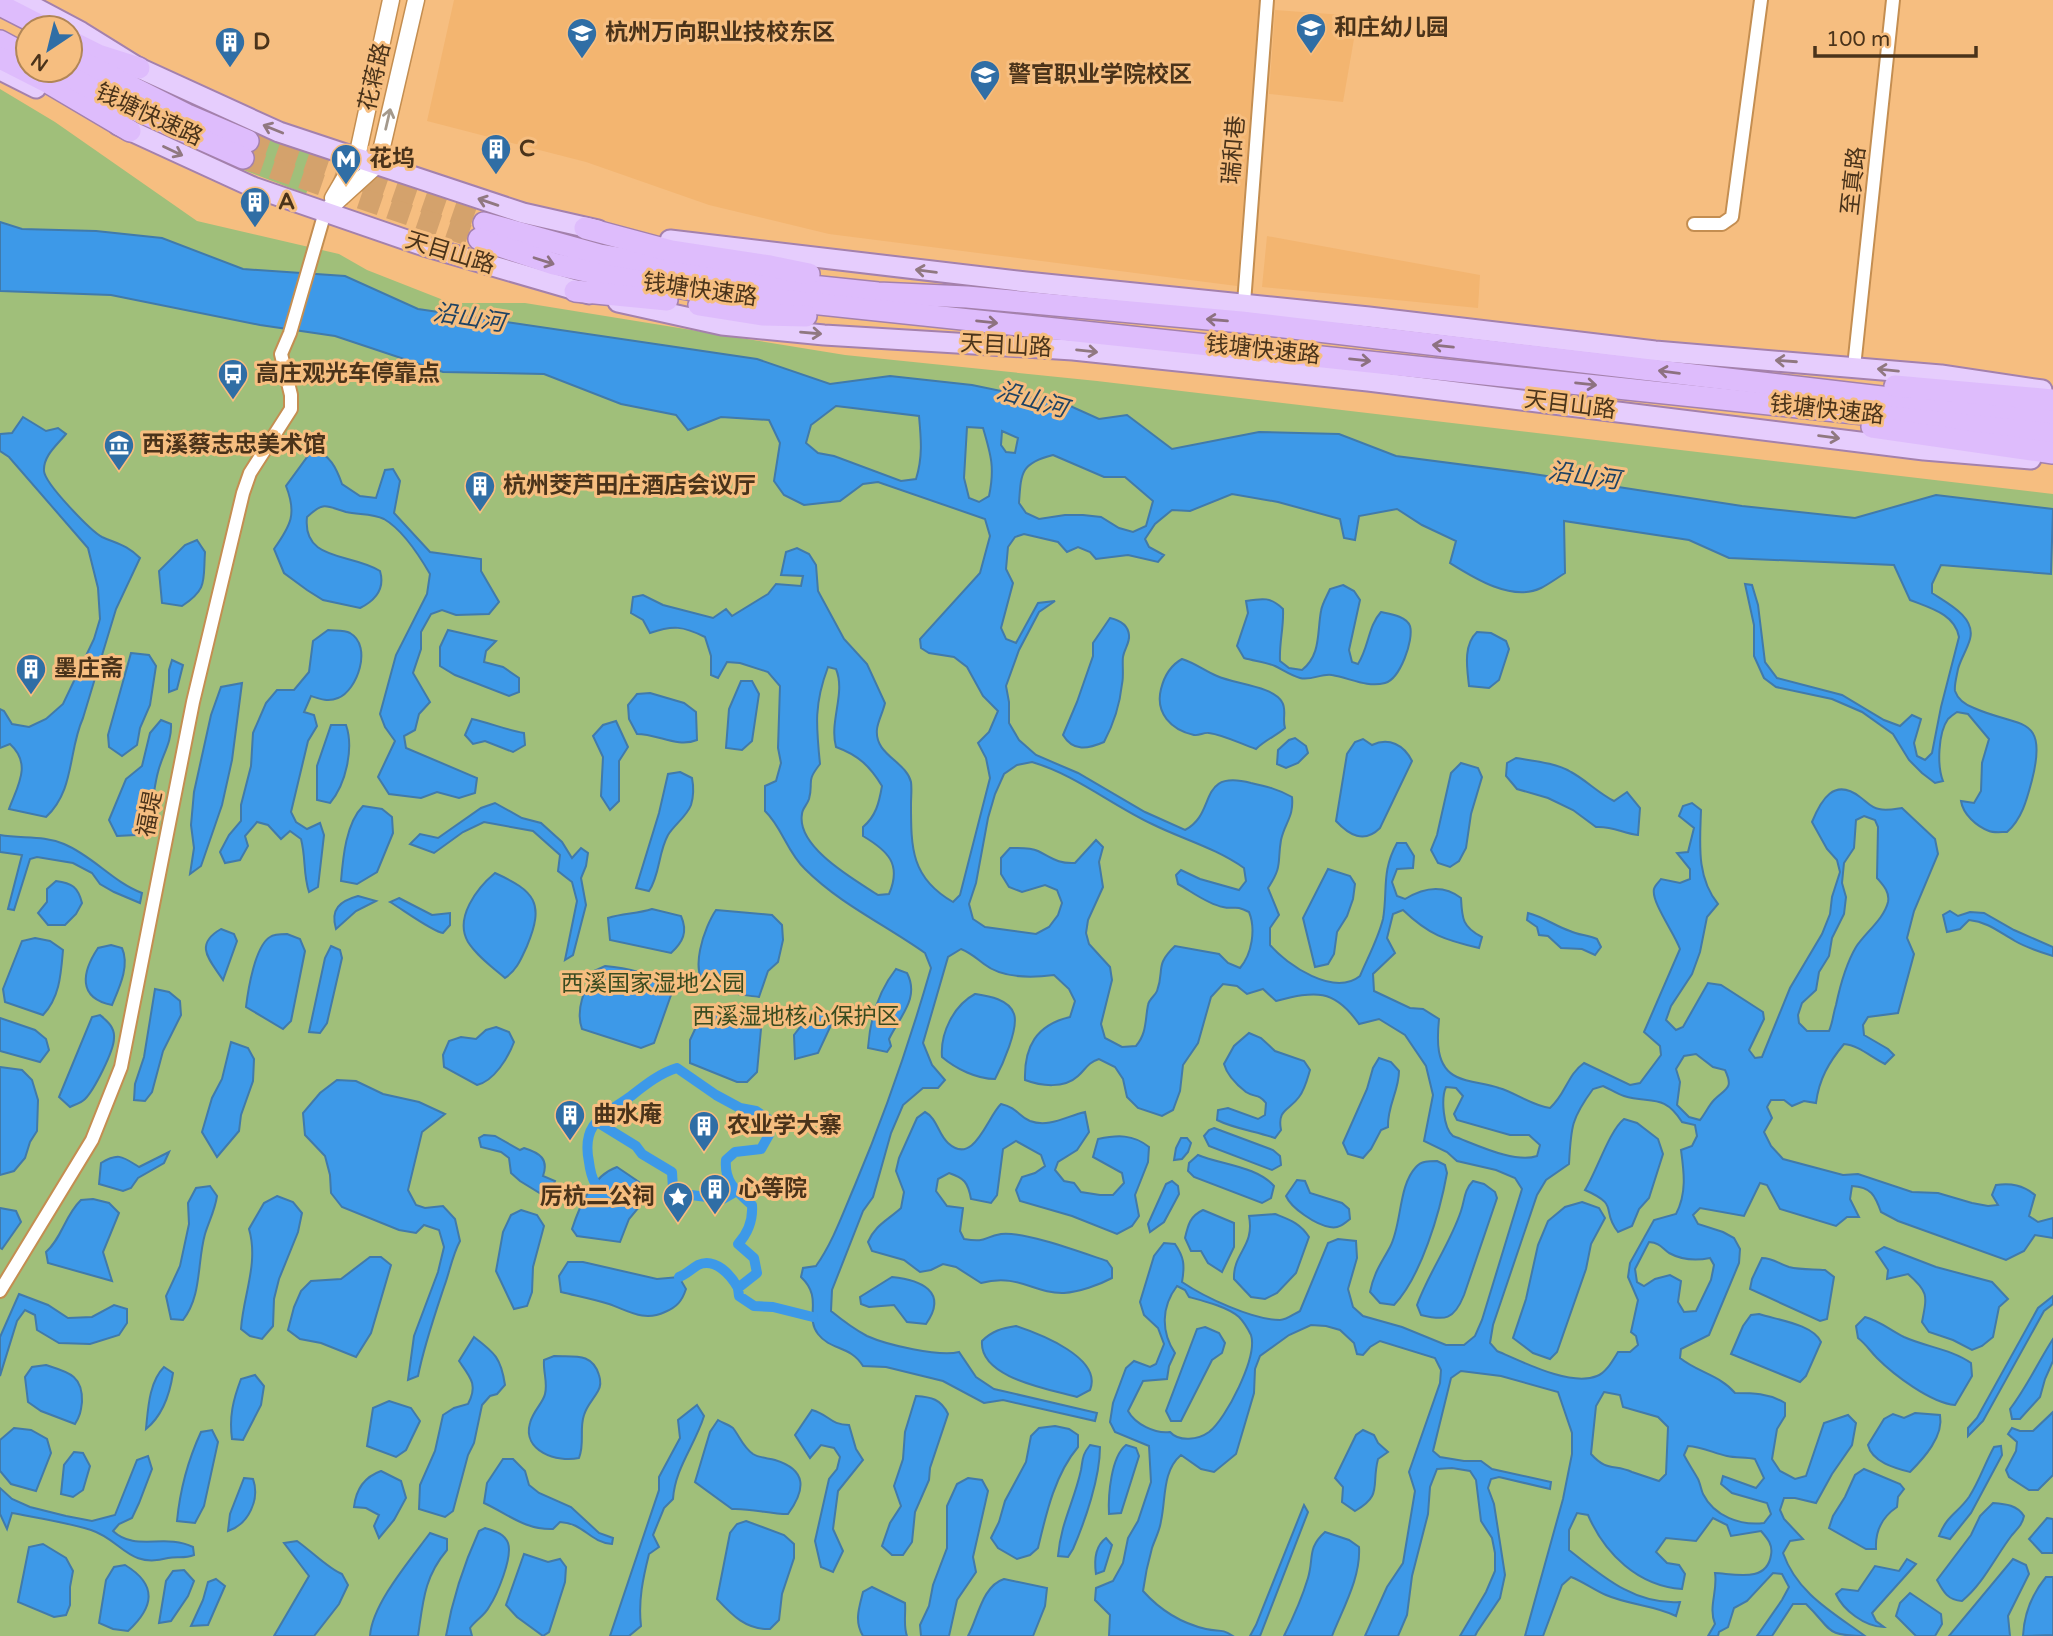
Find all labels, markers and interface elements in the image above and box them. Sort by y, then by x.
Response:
school or university icon: 和庄幼儿园 [1294,11,1328,55]
north arrow [14,14,84,84]
place label: 和庄幼儿园 [1334,14,1449,42]
scale bar [1815,14,1976,58]
school or university icon: 杭州万向职业技校东区 [565,16,599,60]
place label: 杭州万向职业技校东区 [605,19,835,47]
building icon: D [213,25,247,69]
text: 100 m [1826,27,1890,52]
place label: D [253,28,270,56]
street label: 花蒋路 [354,40,396,114]
text: N [27,49,52,75]
school or university icon: 警官职业学院校区 [968,58,1002,102]
place label: 警官职业学院校区 [1008,61,1192,89]
street label: 钱塘快速路 [91,78,207,152]
one-way arrow [382,108,396,131]
street label: 瑞和巷 [1217,114,1251,186]
one-way arrow [262,121,284,134]
building icon: C [479,132,513,176]
place label: C [519,135,535,163]
metro station icon: 花坞 [329,142,363,186]
one-way arrow [162,145,183,158]
place label: 花坞 [369,145,415,173]
street label: 至真路 [1836,145,1872,217]
building icon: A [238,185,272,229]
place label: A [278,188,295,216]
one-way arrow [477,194,499,207]
street label: 天目山路 [402,226,498,280]
one-way arrow [533,255,555,268]
one-way arrow [916,264,938,277]
street label: 钱塘快速路 [641,268,759,312]
water label: 沿山河 [431,298,511,339]
one-way arrow [1206,313,1229,326]
one-way arrow [975,316,998,329]
one-way arrow [799,327,822,340]
street label: 天目山路 [959,330,1053,362]
street label: 钱塘快速路 [1204,330,1322,370]
one-way arrow [1432,340,1455,353]
one-way arrow [1075,345,1098,358]
one-way arrow [1348,354,1371,367]
one-way arrow [1775,354,1798,367]
bus stop icon: 高庄观光车停靠点 [216,357,250,401]
place label: 高庄观光车停靠点 [256,360,440,388]
one-way arrow [1877,363,1900,376]
one-way arrow [1658,366,1681,379]
water label: 沿山河 [993,376,1074,425]
one-way arrow [1574,378,1597,391]
street label: 天目山路 [1523,385,1617,425]
street label: 钱塘快速路 [1768,390,1886,430]
museum icon: 西溪蔡志忠美术馆 [102,428,136,472]
place label: 西溪蔡志忠美术馆 [142,431,326,459]
one-way arrow [1817,431,1840,444]
water label: 沿山河 [1546,457,1626,496]
building icon: 杭州茭芦田庄酒店会议厅 [463,469,497,513]
place label: 杭州茭芦田庄酒店会议厅 [503,472,756,500]
building icon: 墨庄斋 [14,652,48,696]
place label: 墨庄斋 [54,655,123,683]
street label: 福堤 [132,789,168,839]
park label: 西溪国家湿地公园 [561,970,745,998]
park label: 西溪湿地核心保护区 [693,1003,900,1031]
building icon: 曲水庵 [553,1098,587,1142]
place label: 曲水庵 [593,1101,662,1129]
building icon: 农业学大寨 [687,1109,721,1153]
place label: 农业学大寨 [727,1112,842,1140]
building icon: 心等院 [698,1172,732,1216]
place label: 心等院 [738,1175,807,1203]
place icon: 厉杭二公祠 [661,1180,695,1224]
place label: 厉杭二公祠 [540,1183,655,1211]

